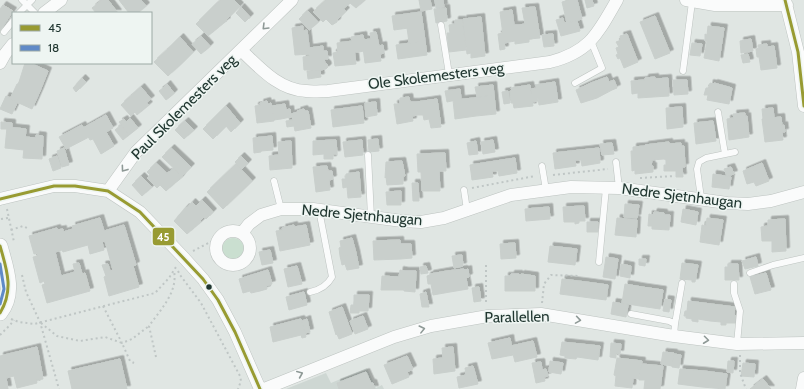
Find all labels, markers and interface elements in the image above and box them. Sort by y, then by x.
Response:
legend [12,12,152,64]
text: 45 [48,20,61,35]
one-way arrow [262,22,270,30]
text: 18 [48,40,59,55]
street label: Paul Skolemesters veg [128,50,241,163]
street label: Ole Skolemesters veg [367,59,506,93]
one-way arrow [122,165,129,172]
street label: Nedre Sjetnhaugan [621,180,743,212]
street label: Nedre Sjetnhaugan [301,201,423,229]
line badge: 45 [152,227,175,246]
text: 45 [157,230,169,244]
unlabelled marker [204,282,214,292]
street label: Parallellen [484,307,550,327]
one-way arrow [575,315,581,324]
one-way arrow [418,325,425,334]
one-way arrow [703,335,709,344]
one-way arrow [296,371,303,379]

